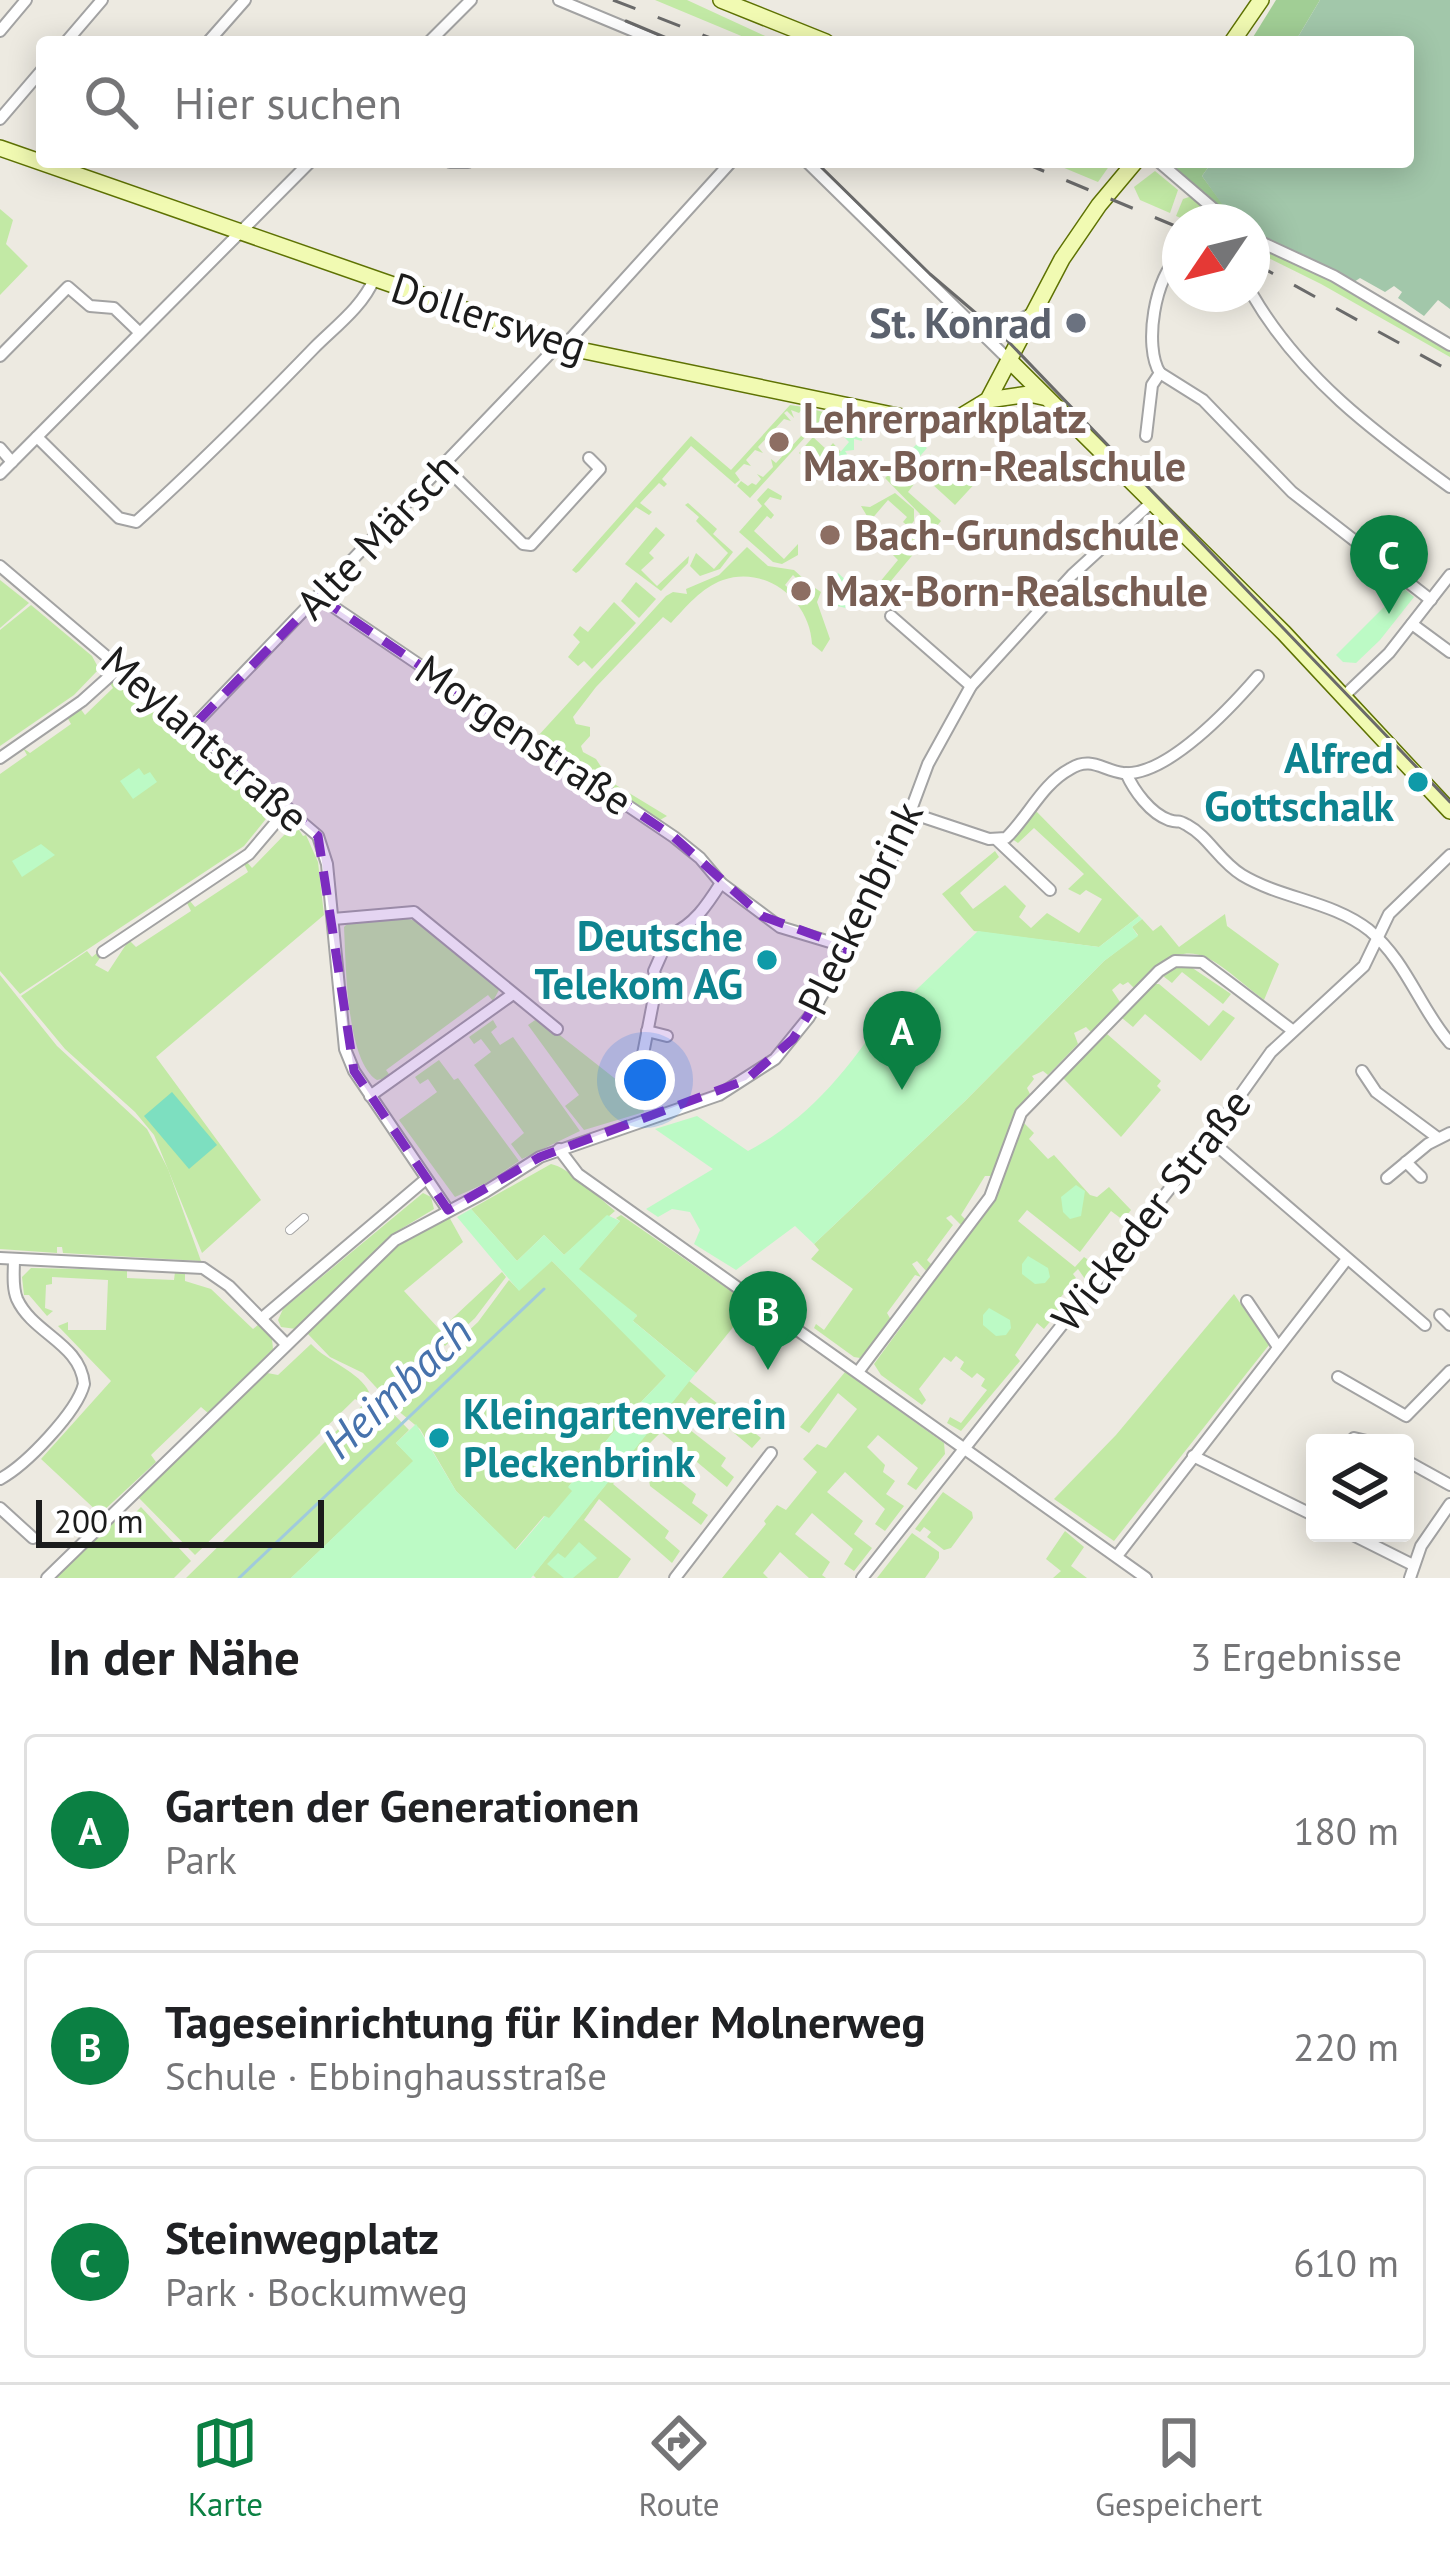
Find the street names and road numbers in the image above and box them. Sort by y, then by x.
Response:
street label: Dollersweg [385,259,594,374]
street label: Alte Märsch [284,441,470,631]
street label: Meylantstraße [90,634,320,844]
street label: Morgenstraße [405,642,643,827]
street label: Pleckenbrink [784,792,935,1024]
street label: Wickeder Straße [1039,1077,1263,1342]

